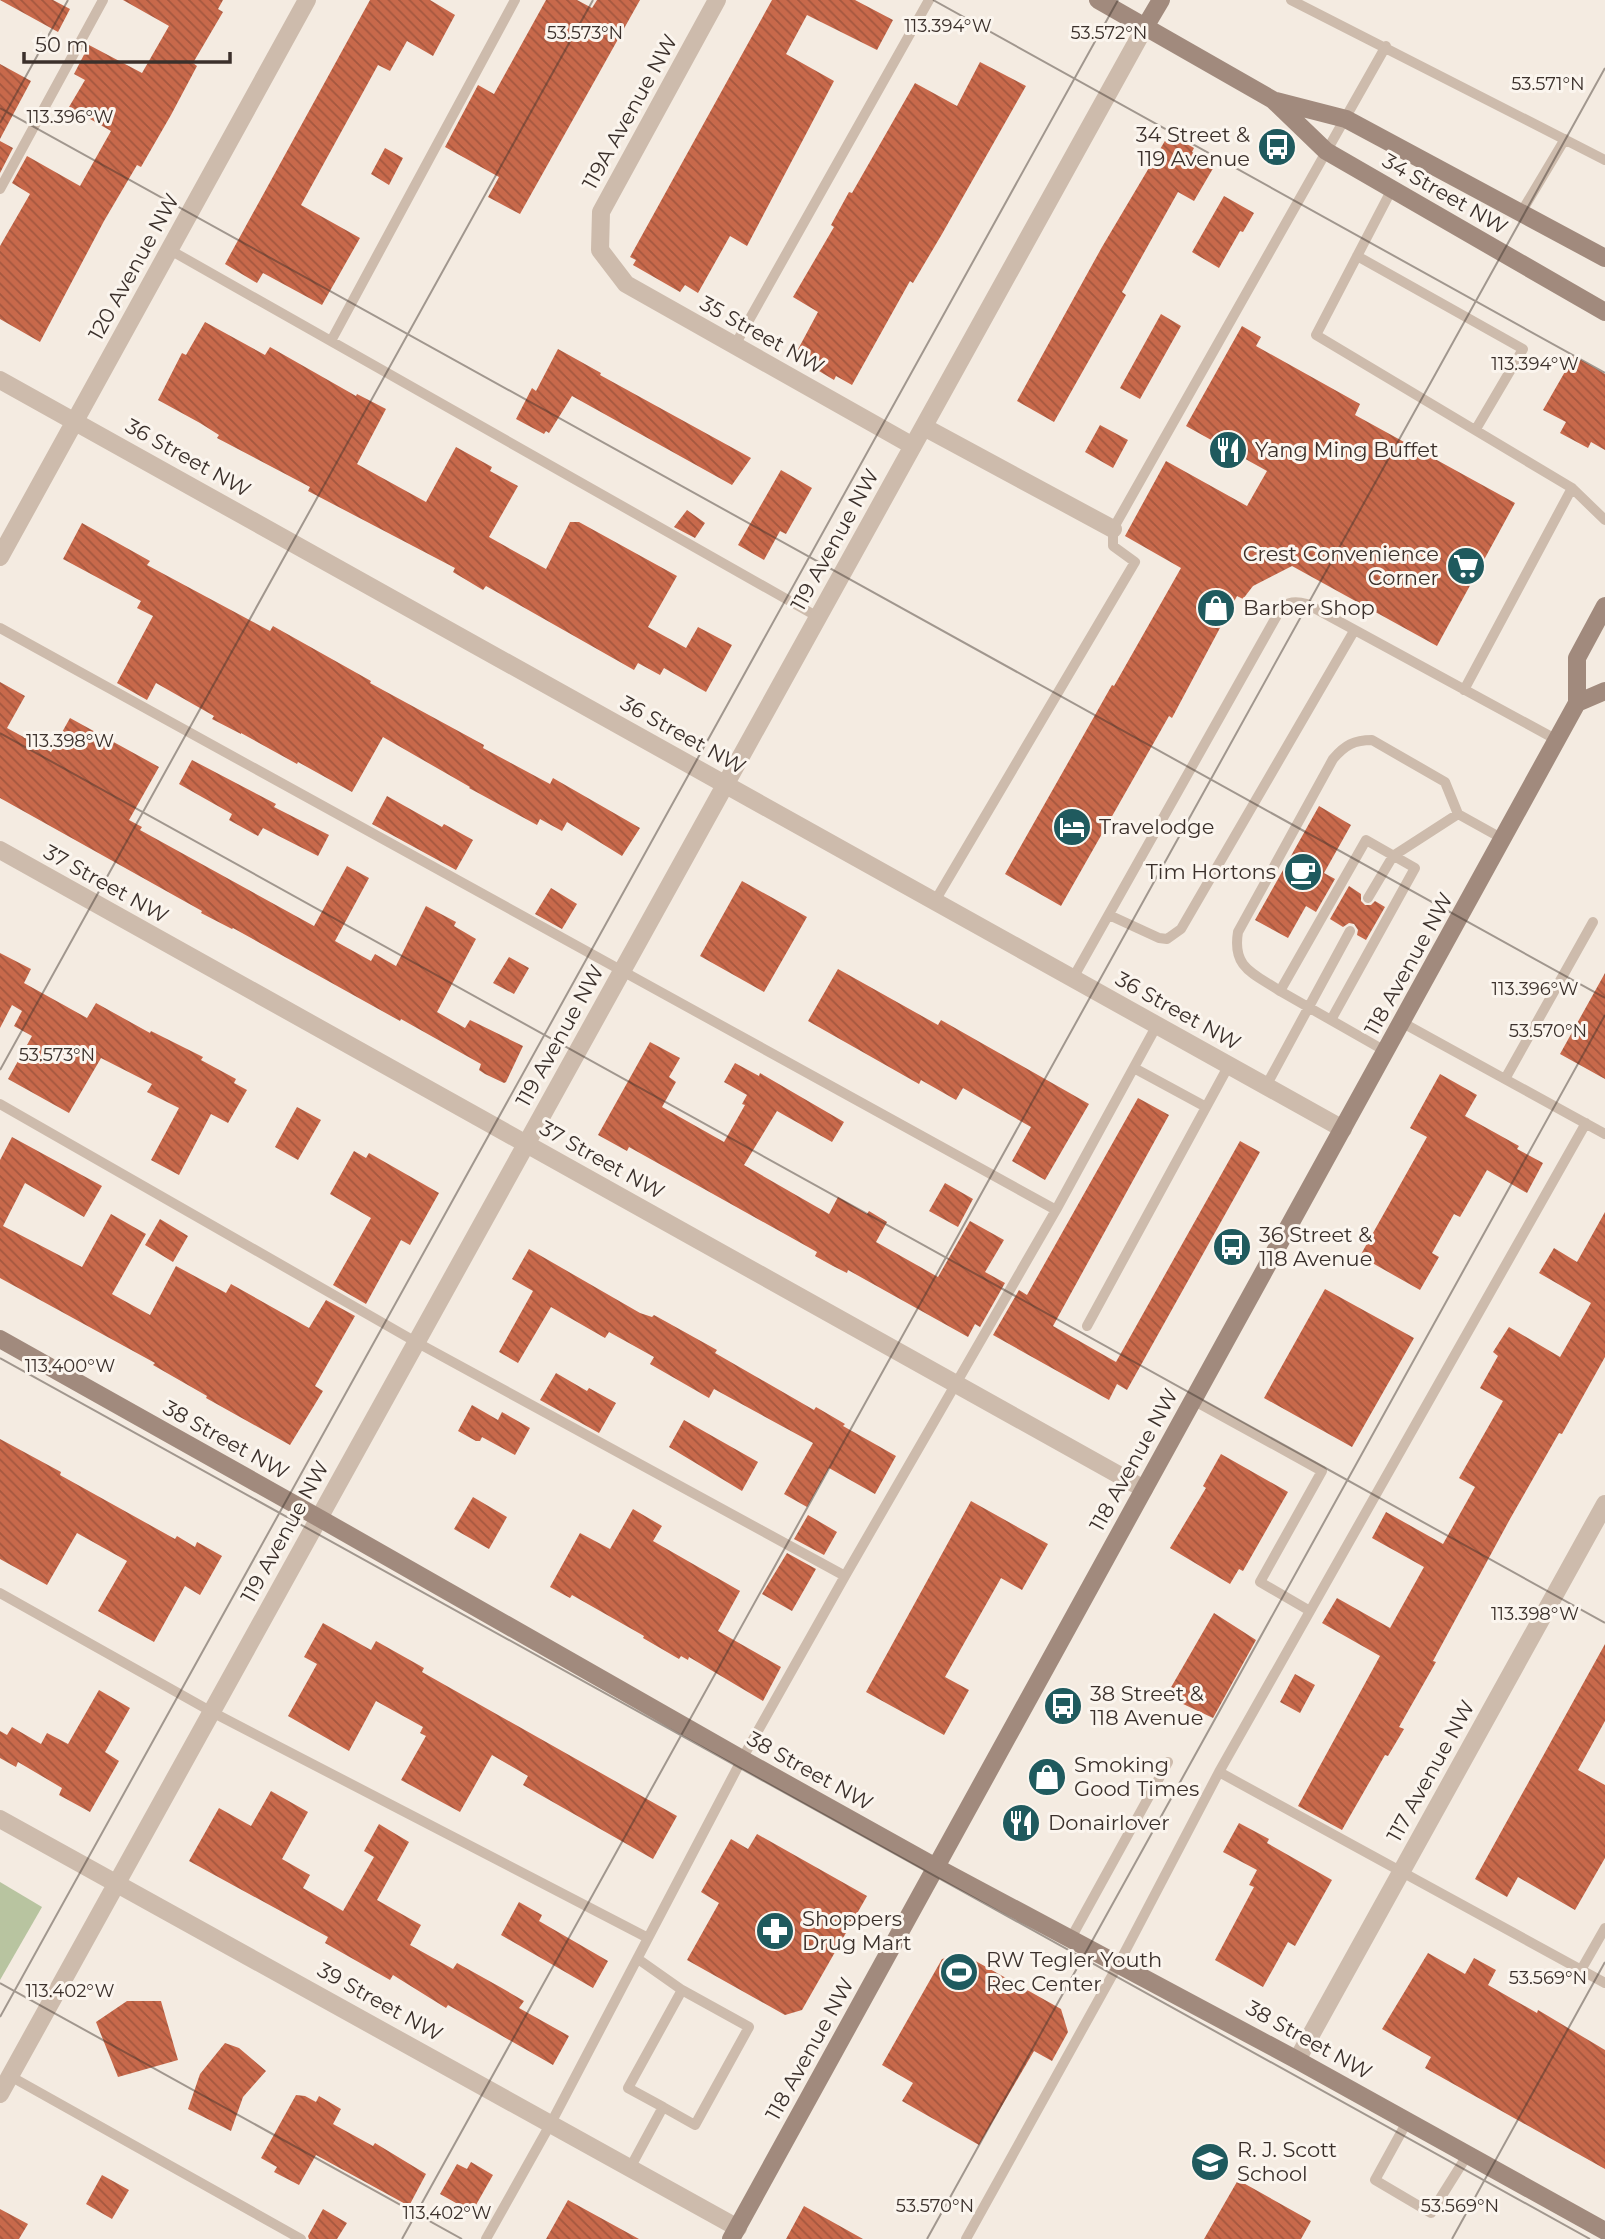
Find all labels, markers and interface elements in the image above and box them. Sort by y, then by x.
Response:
text: 113.394°W [904,15,992,37]
scale bar [24,21,231,65]
text: 53.573°N [547,22,623,44]
text: 53.572°N [1070,22,1148,44]
street label: 119A Avenue NW [577,30,682,194]
text: 50 m [35,32,89,57]
text: 53.571°N [1511,73,1585,95]
text: 113.396°W [27,106,113,128]
place label: 34 Street & 119 Avenue [1136,122,1250,171]
bus stop icon: 34 Street & 119 Avenue [1256,126,1298,168]
street label: 34 Street NW [1378,148,1512,239]
street label: 120 Avenue NW [83,189,184,344]
street label: 35 Street NW [696,290,829,379]
text: 113.394°W [1491,353,1579,375]
street label: 36 Street NW [121,413,255,502]
restaurant icon: Yang Ming Buffet [1207,429,1249,471]
place label: Yang Ming Buffet [1255,437,1438,462]
street label: 119 Avenue NW [785,464,884,615]
place label: Crest Convenience Corner [1243,541,1439,590]
supermarket icon: Crest Convenience Corner [1445,545,1487,587]
shop icon: Barber Shop [1195,587,1237,629]
place label: Barber Shop [1243,595,1375,620]
street label: 36 Street NW [616,690,750,779]
text: 113.398°W [26,730,114,752]
hotel icon: Travelodge [1051,806,1093,848]
place label: Travelodge [1099,814,1214,839]
street label: 37 Street NW [40,839,173,928]
cafe icon: Tim Hortons [1282,851,1324,893]
place label: Tim Hortons [1146,859,1276,884]
street label: 118 Avenue NW [1359,888,1458,1039]
street label: 119 Avenue NW [510,960,609,1111]
street label: 36 Street NW [1111,966,1245,1055]
text: 113.396°W [1492,978,1578,1000]
text: 53.570°N [1509,1020,1587,1042]
text: 53.573°N [19,1044,95,1066]
street label: 37 Street NW [536,1115,669,1204]
place label: 36 Street & 118 Avenue [1259,1222,1372,1271]
bus stop icon: 36 Street & 118 Avenue [1211,1226,1253,1268]
text: 113.400°W [25,1355,115,1377]
street label: 118 Avenue NW [1084,1384,1183,1535]
street label: 38 Street NW [159,1395,293,1484]
street label: 119 Avenue NW [235,1456,334,1607]
text: 113.398°W [1491,1603,1579,1625]
place label: 38 Street & 118 Avenue [1090,1681,1204,1730]
bus stop icon: 38 Street & 118 Avenue [1042,1685,1084,1727]
street label: 117 Avenue NW [1381,1696,1480,1846]
street label: 38 Street NW [743,1726,877,1815]
place label: Smoking Good Times [1074,1752,1199,1801]
shop icon: Smoking Good Times [1026,1756,1068,1798]
restaurant icon: Donairlover [1000,1802,1042,1844]
place label: Donairlover [1048,1810,1170,1835]
place label: Shoppers Drug Mart [802,1906,911,1955]
pharmacy icon: Shoppers Drug Mart [754,1910,796,1952]
place label: RW Tegler Youth Rec Center [986,1947,1162,1996]
sports icon: RW Tegler Youth Rec Center [938,1951,980,1993]
street label: 39 Street NW [313,1957,447,2046]
text: 53.569°N [1509,1967,1587,1989]
street label: 118 Avenue NW [760,1973,859,2124]
text: 113.402°W [26,1980,114,2002]
street label: 38 Street NW [1242,1995,1376,2084]
place label: R. J. Scott School [1237,2137,1337,2186]
school or university icon: R. J. Scott School [1189,2141,1231,2183]
text: 53.570°N [896,2195,974,2217]
text: 53.569°N [1421,2195,1499,2217]
text: 113.402°W [403,2202,491,2224]

